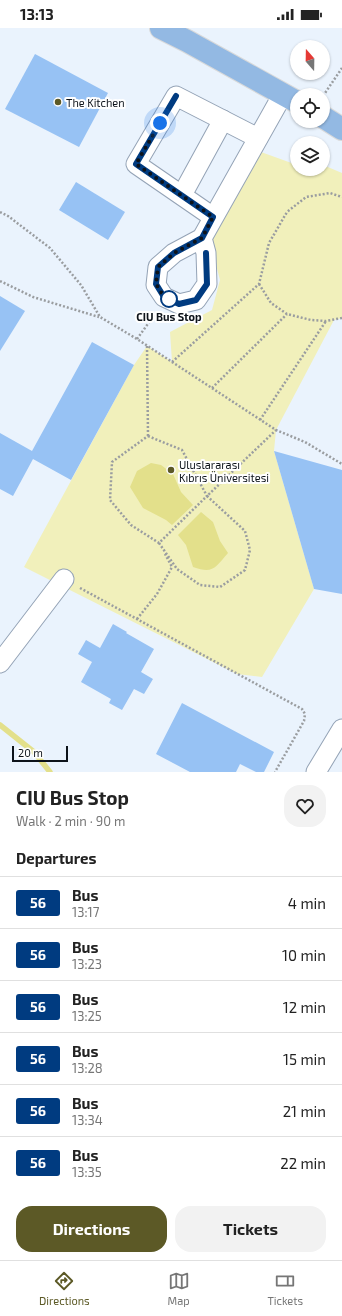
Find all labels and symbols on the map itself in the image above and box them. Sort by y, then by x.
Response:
north arrow [290,40,330,80]
place label: The Kitchen [66,96,125,109]
marker: The Kitchen [53,97,63,107]
your location [150,113,170,133]
marker: CIU Bus Stop [160,290,178,308]
place label: CIU Bus Stop [136,310,202,323]
place label: Uluslararası Kıbrıs Üniversitesi [179,458,269,484]
marker: Uluslararası Kıbrıs Üniversitesi [166,465,176,475]
scale bar [12,744,68,763]

